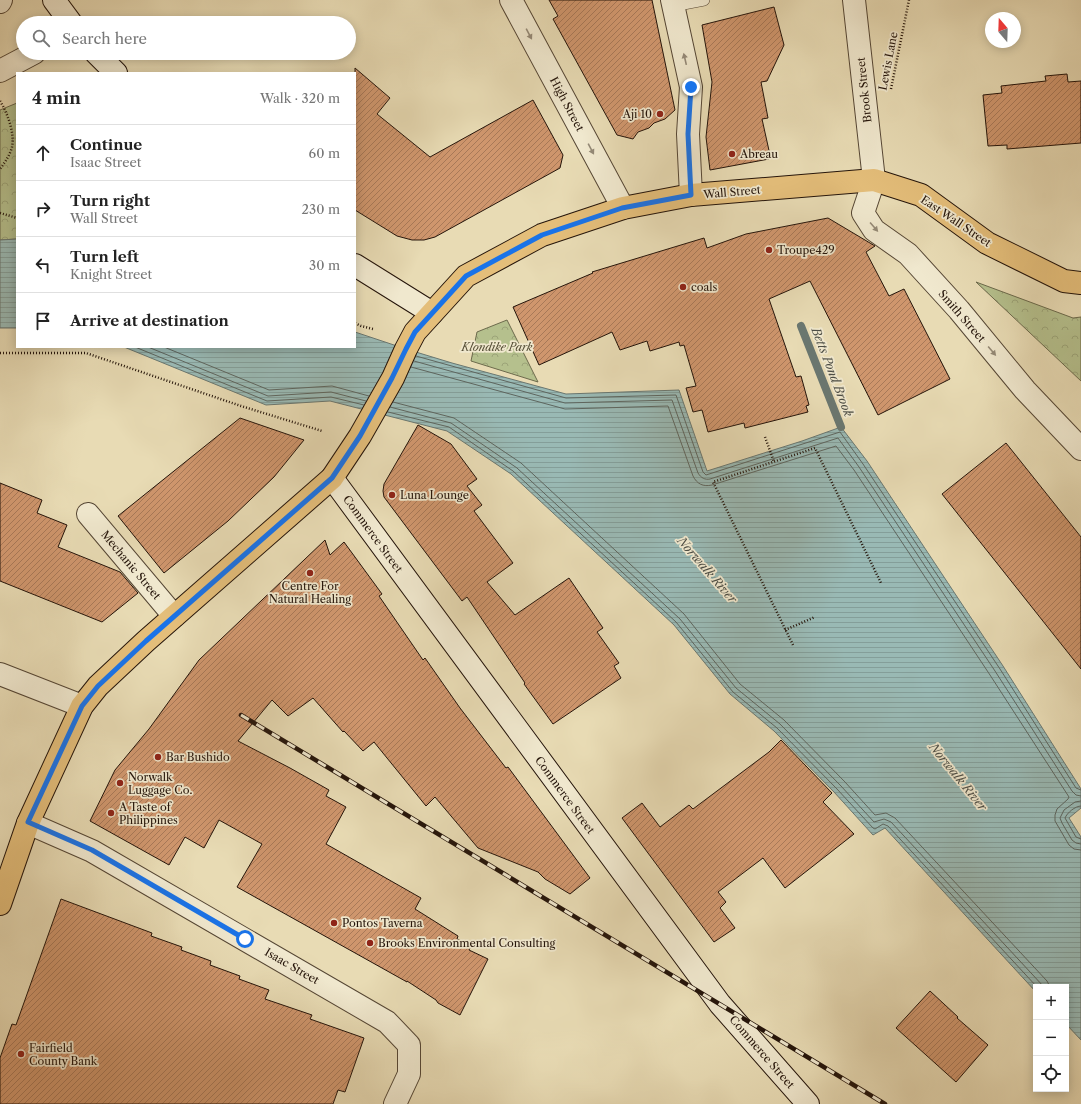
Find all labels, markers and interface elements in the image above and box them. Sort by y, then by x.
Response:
north arrow [985,12,1021,48]
search box [16,16,356,60]
icon: search [30,27,52,49]
text: Search here [62,29,147,48]
one-way arrow [526,29,533,40]
street label: Lewis Lane [875,30,901,92]
one-way arrow [682,53,688,65]
street label: Brook Street [854,56,874,123]
street label: High Street [547,74,587,134]
route end [682,78,700,96]
text: 4 min [32,88,81,108]
text: Walk · 320 m [260,90,340,106]
place label: Aji 10 [622,107,652,121]
marker: Aji 10 [655,109,665,119]
text: Continue [70,135,142,154]
icon: ahead [32,142,54,164]
one-way arrow [587,143,594,155]
text: 60 m [309,145,340,161]
place label: Abreau [739,147,778,161]
marker: Abreau [727,149,737,159]
text: Isaac Street [70,154,141,170]
street label: Wall Street [702,183,761,202]
text: Turn right [70,191,150,210]
street label: East Wall Street [918,192,994,250]
icon: right [32,198,54,220]
text: 230 m [302,201,340,217]
text: Wall Street [70,210,138,226]
one-way arrow [869,222,878,233]
place label: Troupe429 [777,243,835,257]
marker: Troupe429 [764,245,774,255]
text: Turn left [70,247,139,266]
icon: left [32,254,54,276]
text: 30 m [309,257,340,273]
text: Knight Street [70,266,152,282]
place label: coals [691,280,718,294]
marker: coals [678,282,688,292]
street label: Smith Street [935,287,989,345]
icon: arrive [32,310,54,332]
text: Arrive at destination [70,311,229,330]
water label: Betts Pond Brook [808,324,857,419]
park label: Klondike Park [461,340,533,354]
one-way arrow [988,345,997,356]
place label: Luna Lounge [400,488,469,502]
marker: Luna Lounge [387,490,397,500]
street label: Commerce Street [340,493,406,576]
street label: Mechanic Street [98,528,164,602]
water label: Norwalk River [674,533,741,607]
marker: Centre For Natural Healing [305,568,315,578]
place label: Centre For Natural Healing [269,579,351,606]
water label: Norwalk River [926,739,991,815]
place label: Bar Bushido [166,750,230,764]
marker: Bar Bushido [153,752,163,762]
street label: Commerce Street [532,754,598,837]
place label: Norwalk Luggage Co. [128,770,192,797]
marker: Norwalk Luggage Co. [115,778,125,788]
place label: A Taste of Philippines [118,800,178,827]
marker: A Taste of Philippines [106,808,116,818]
place label: Pontos Taverna [342,916,423,930]
marker: Pontos Taverna [329,918,339,928]
route start [236,930,254,948]
place label: Brooks Environmental Consulting [378,936,556,950]
marker: Brooks Environmental Consulting [365,938,375,948]
street label: Isaac Street [262,945,322,987]
map controls [1033,984,1069,1092]
button: + [1033,984,1069,1020]
street label: Commerce Street [726,1013,798,1092]
button: − [1033,1020,1069,1056]
place label: Fairfield County Bank [29,1041,98,1068]
marker: Fairfield County Bank [16,1049,26,1059]
button: locate [1033,1056,1069,1092]

